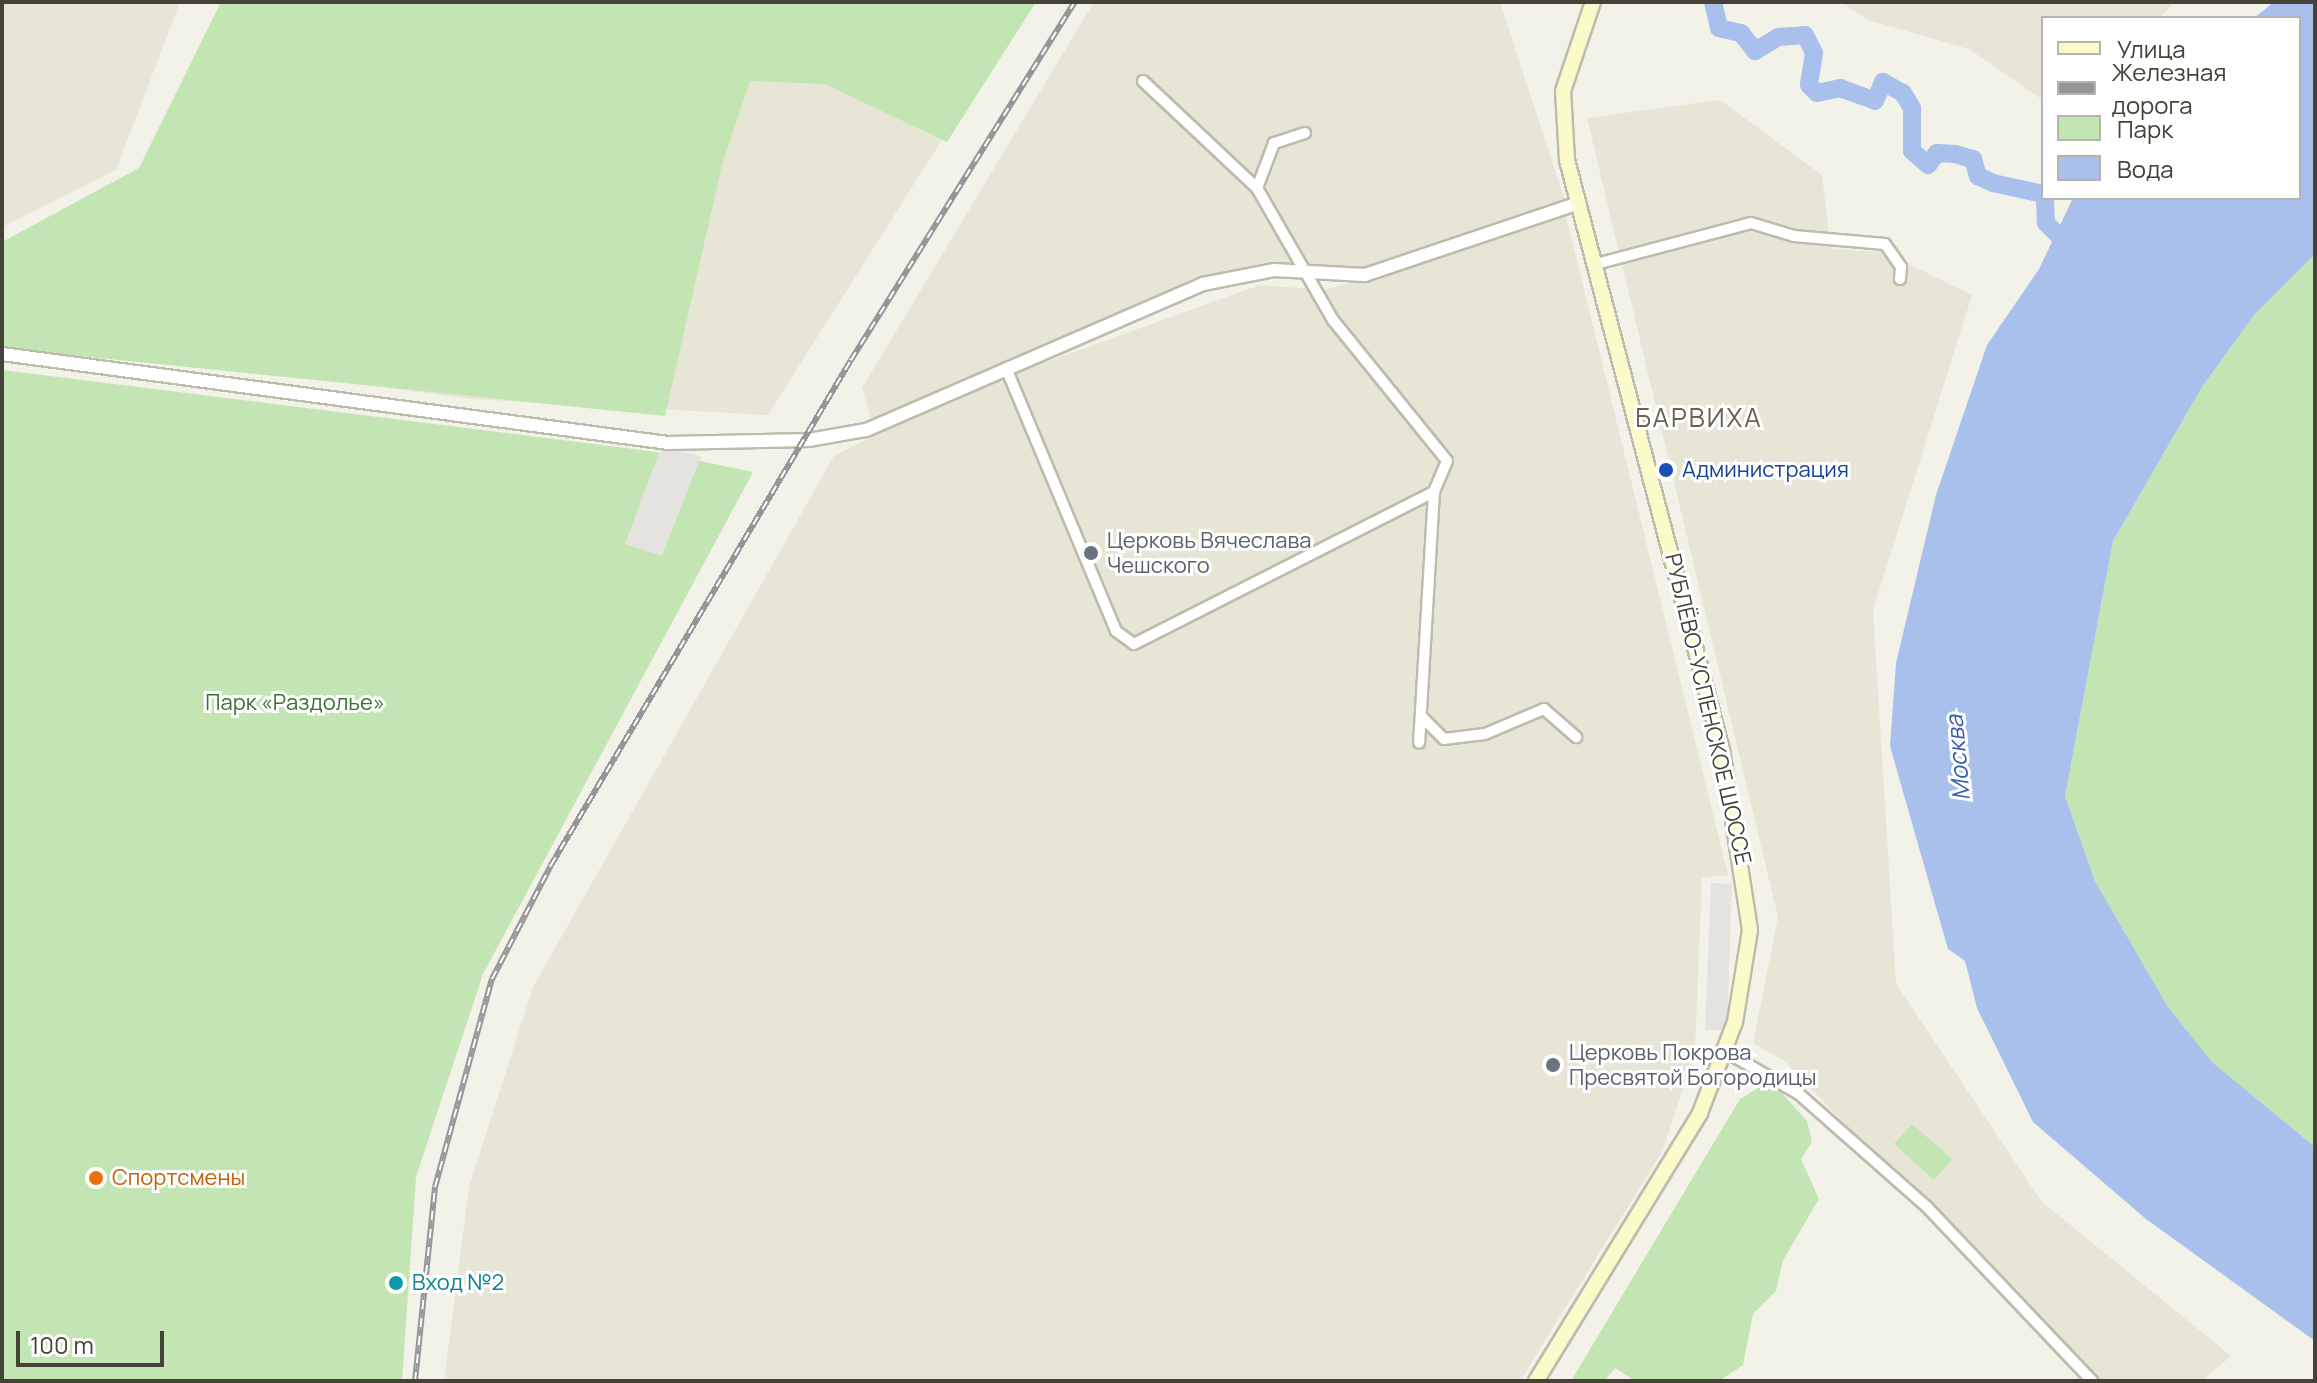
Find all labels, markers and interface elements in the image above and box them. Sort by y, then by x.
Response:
legend [2041,16,2301,200]
text: Улица [2117,32,2186,65]
text: Железная дорога [2112,55,2227,121]
text: Парк [2117,112,2173,145]
text: Вода [2117,152,2174,185]
district label: БАРВИХА [1635,402,1763,434]
place label: Администрация [1682,457,1849,483]
marker: Администрация [1657,461,1675,479]
place label: Церковь Вячеслава Чешского [1107,527,1311,578]
marker: Церковь Вячеслава Чешского [1082,544,1100,562]
street label: РУБЛЁВО-УСПЕНСКОЕ ШОССЕ [1659,551,1757,867]
park label: Парк «Раздолье» [205,690,385,716]
water label: Москва [1939,714,1975,802]
place label: Церковь Покрова Пресвятой Богородицы [1569,1039,1816,1090]
marker: Церковь Покрова Пресвятой Богородицы [1544,1056,1562,1074]
place label: Спортсмены [112,1165,245,1191]
marker: Спортсмены [87,1169,105,1187]
place label: Вход №2 [412,1270,504,1296]
marker: Вход №2 [387,1274,405,1292]
scale bar [20,1315,168,1365]
text: 100 m [30,1328,94,1361]

